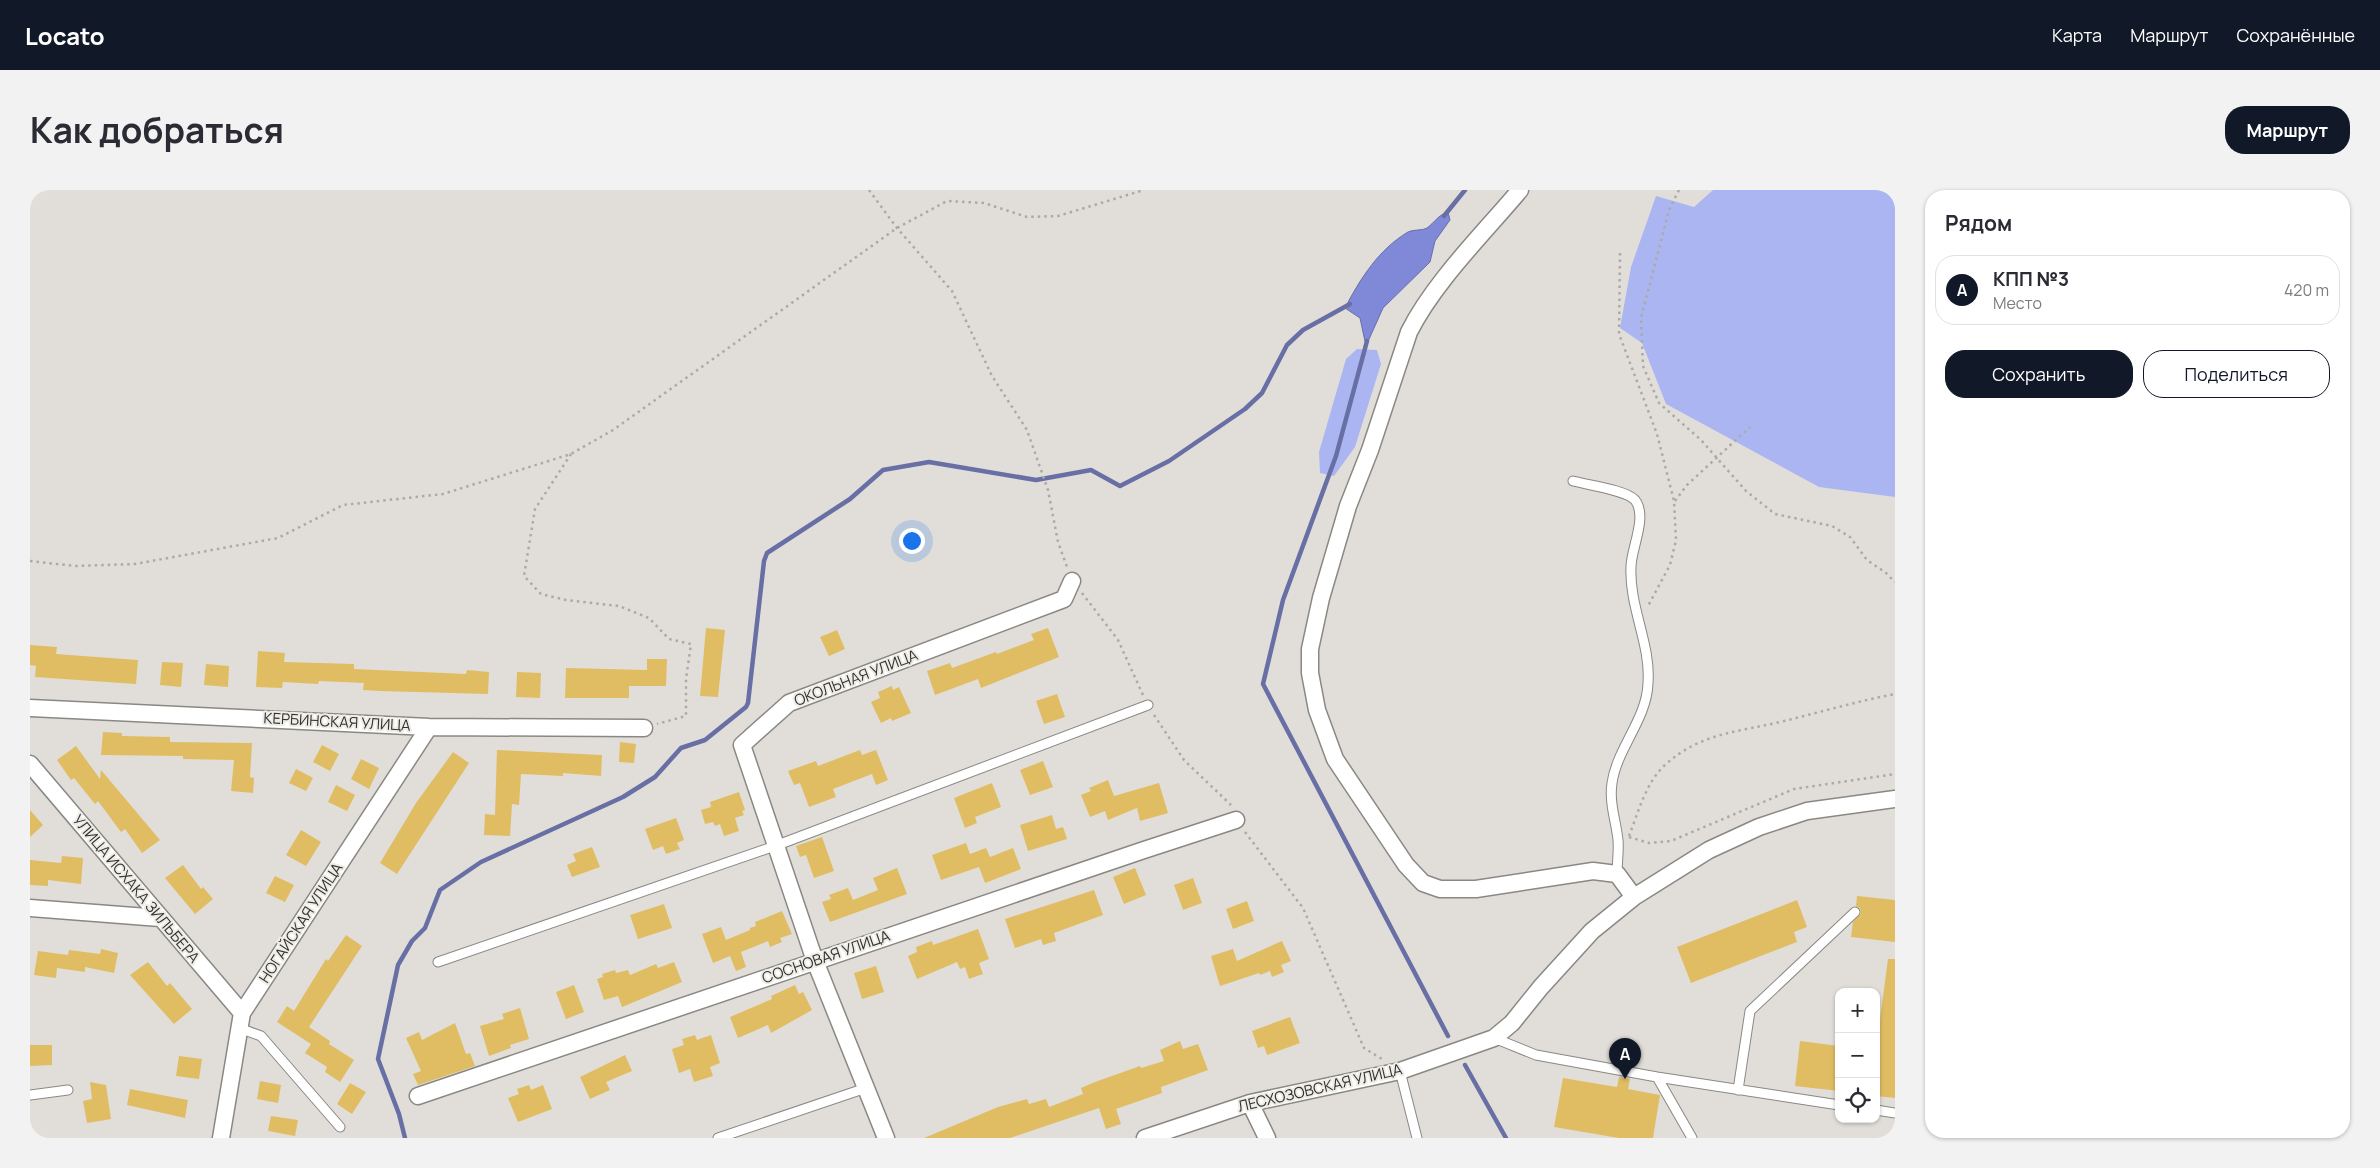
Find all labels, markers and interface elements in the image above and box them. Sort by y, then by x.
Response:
text: Locato [25,19,105,52]
text: Карта [2052,23,2102,47]
text: Маршрут [2130,23,2208,47]
text: Сохранённые [2236,23,2355,47]
text: Как добраться [30,106,284,154]
button: Маршрут [2225,106,2350,154]
text: Рядом [1945,209,2012,237]
text: КПП №3 [1993,266,2069,292]
text: A [1957,279,1967,301]
text: 420 m [2284,279,2329,301]
text: Место [1993,292,2042,314]
button: Сохранить [1945,350,2133,398]
button: Поделиться [2143,350,2330,398]
your location [899,528,925,554]
street label: ОКОЛЬНАЯ УЛИЦА [791,644,921,711]
street label: КЕРБИНСКАЯ УЛИЦА [263,707,411,736]
street label: УЛИЦА ИСХАКА ЗИЛЬБЕРА [68,810,205,968]
street label: НОГАЙСКАЯ УЛИЦА [254,858,348,987]
street label: СОСНОВАЯ УЛИЦА [759,925,893,988]
map controls [1835,988,1880,1123]
button: + [1835,988,1880,1033]
button: − [1835,1033,1880,1078]
pin: A [1609,1038,1641,1079]
street label: ЛЕСХОЗОВСКАЯ УЛИЦА [1236,1058,1405,1117]
button: locate [1835,1078,1880,1123]

